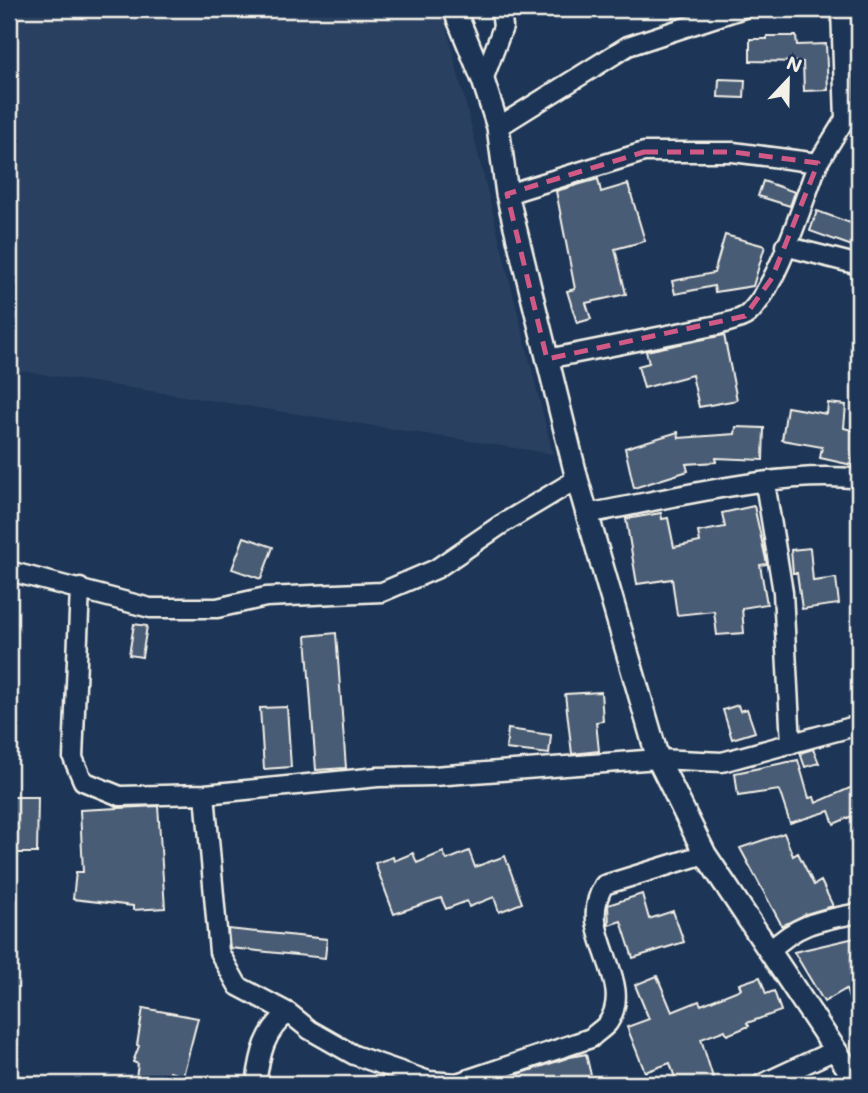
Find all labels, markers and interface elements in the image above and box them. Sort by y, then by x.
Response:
north arrow [752,46,822,116]
text: N [783,49,806,78]

